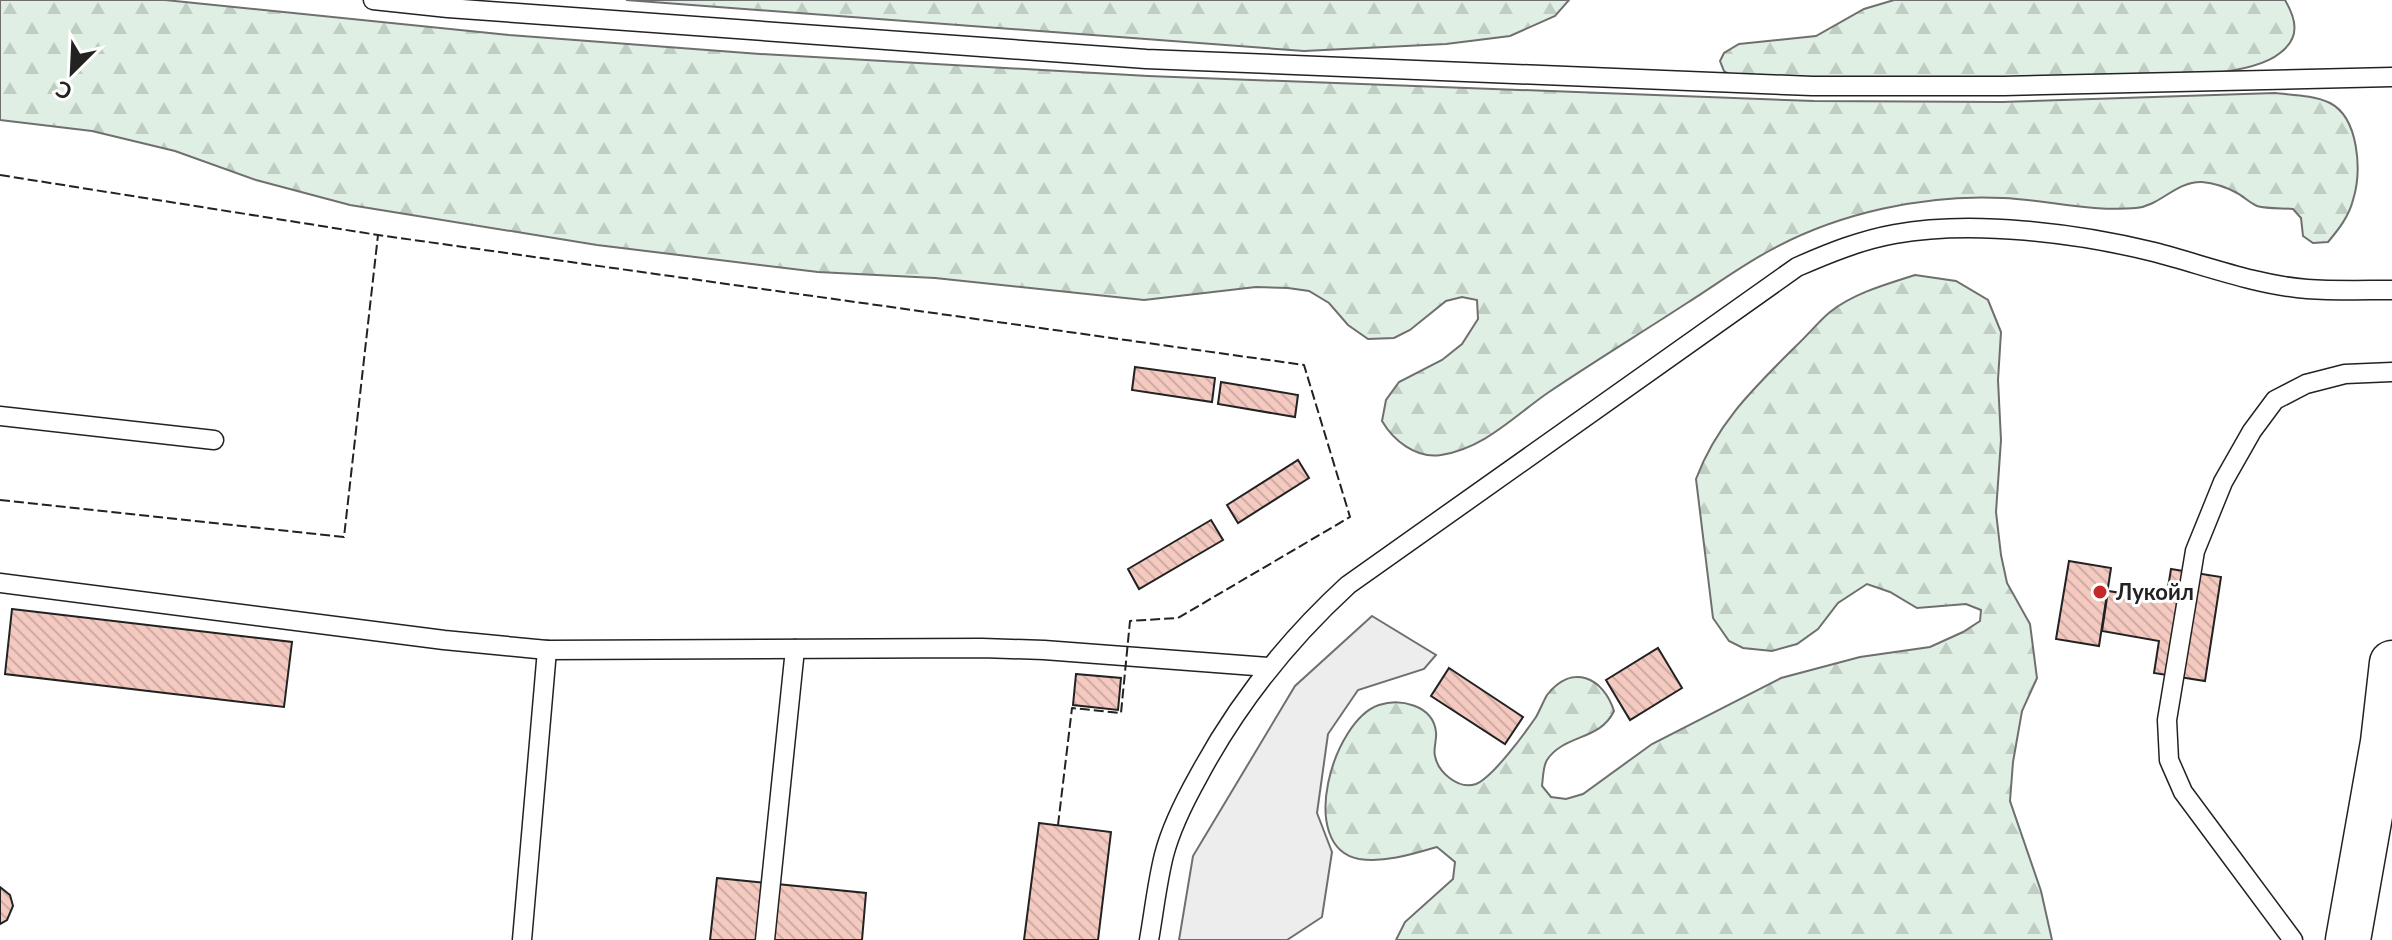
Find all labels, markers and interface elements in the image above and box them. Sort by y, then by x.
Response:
north arrow [32,32,112,112]
text: С [51,75,76,106]
place label: Лукойл [2115,578,2194,605]
marker: Лукойл [2091,583,2109,601]

